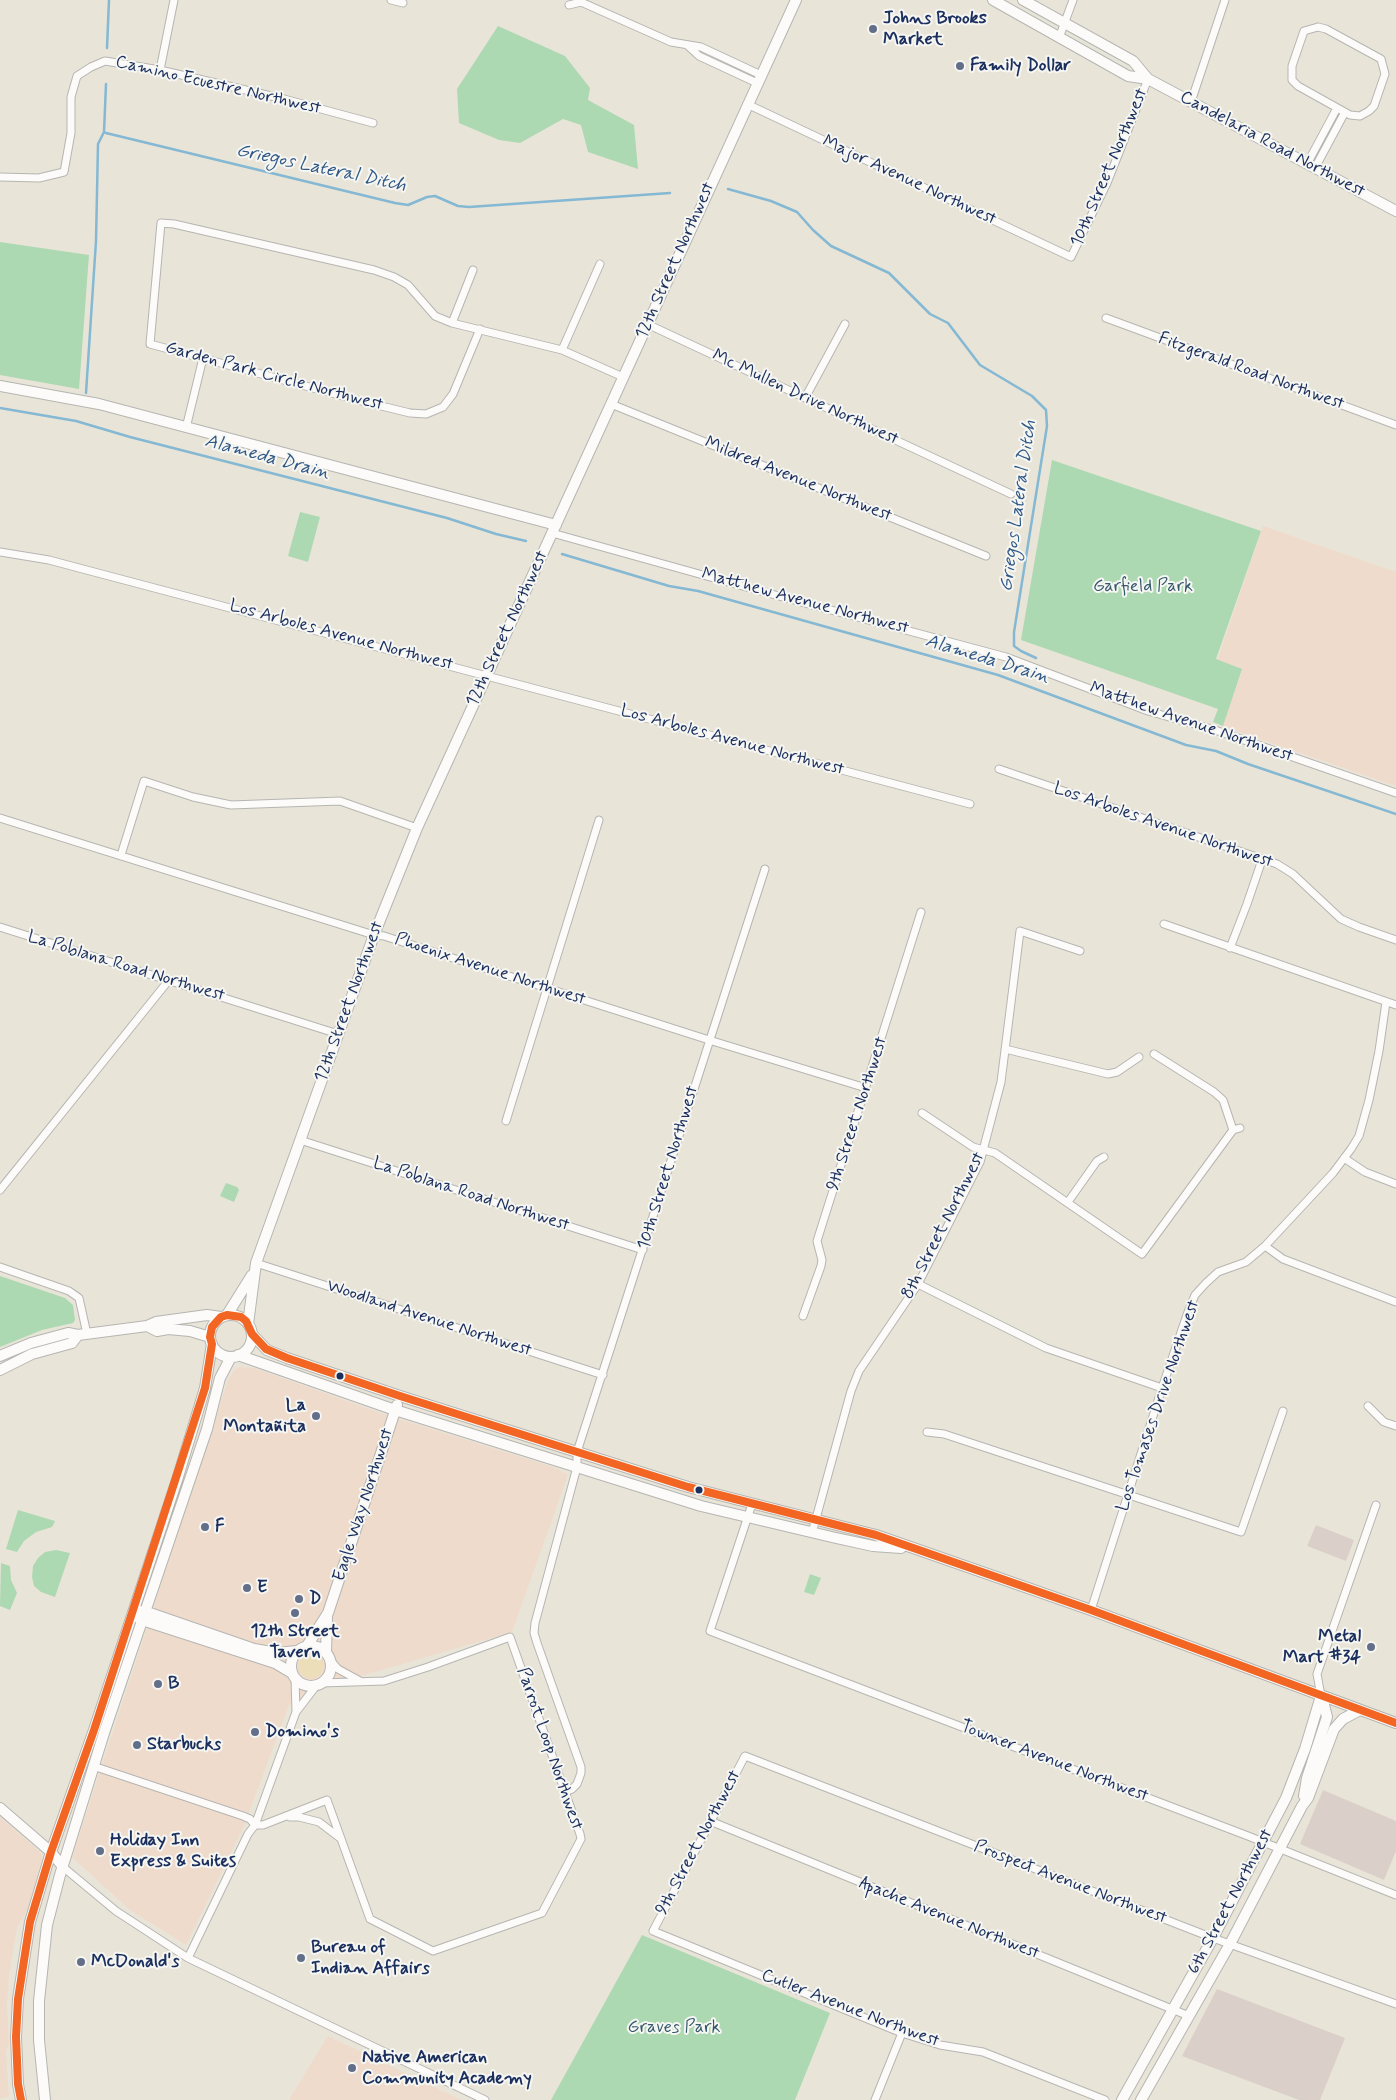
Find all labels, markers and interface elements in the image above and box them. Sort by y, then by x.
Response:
place label: Johns Brooks Market [883,8,987,50]
marker: Johns Brooks Market [867,23,879,35]
street label: Camino Ecuestre Northwest [113,52,323,120]
place label: Family Dollar [970,55,1071,77]
marker: Family Dollar [954,60,966,72]
street label: 10th Street Northwest [1067,85,1153,251]
street label: Candelaria Road Northwest [1176,87,1368,203]
street label: Major Avenue Northwest [819,131,999,231]
water label: Griegos Lateral Ditch [234,140,408,198]
street label: 12th Street Northwest [632,179,720,343]
street label: Fitzgerald Road Northwest [1155,328,1347,416]
street label: Garden Park Circle Northwest [163,338,385,416]
street label: Mc Mullen Drive Northwest [708,345,902,451]
water label: Griegos Lateral Ditch [996,419,1042,593]
water label: Alameda Drain [202,430,332,486]
street label: Mildred Avenue Northwest [701,433,895,527]
street label: 12th Street Northwest [462,548,554,710]
street label: Matthew Avenue Northwest [699,564,911,640]
park label: Garfield Park [1093,576,1193,598]
street label: Los Arboles Avenue Northwest [227,596,455,676]
water label: Alameda Drain [922,630,1052,690]
street label: Matthew Avenue Northwest [1086,678,1296,768]
street label: Los Arboles Avenue Northwest [618,701,846,781]
street label: Los Arboles Avenue Northwest [1050,778,1276,874]
street label: 12th Street Northwest [311,919,389,1085]
street label: La Poblana Road Northwest [25,927,227,1007]
street label: Phoenix Avenue Northwest [392,929,588,1011]
street label: 9th Street Northwest [823,1034,893,1194]
street label: 10th Street Northwest [634,1083,704,1253]
street label: 8th Street Northwest [898,1149,990,1303]
street label: La Poblana Road Northwest [370,1153,572,1237]
street label: Woodland Avenue Northwest [324,1276,534,1362]
street label: Los Tomases Drive Northwest [1113,1297,1205,1515]
unlabelled marker [335,1371,345,1381]
place label: La Montañita [223,1395,306,1438]
marker: La Montañita [310,1410,322,1422]
street label: Eagle Way Northwest [329,1426,399,1584]
unlabelled marker [694,1485,704,1495]
place label: F [215,1516,225,1538]
marker: F [199,1521,211,1533]
place label: E [257,1577,268,1599]
marker: E [241,1582,253,1594]
place label: D [309,1588,321,1610]
marker: D [293,1593,305,1605]
marker: 12th Street Tavern [289,1607,301,1619]
place label: 12th Street Tavern [250,1621,340,1664]
place label: Metal Mart #34 [1283,1626,1361,1668]
marker: Metal Mart #34 [1365,1641,1377,1653]
street label: Parrot Loop Northwest [511,1665,587,1833]
place label: B [168,1673,179,1695]
marker: B [152,1678,164,1690]
street label: Towner Avenue Northwest [957,1716,1151,1808]
place label: Domino's [265,1721,339,1743]
marker: Domino's [249,1726,261,1738]
place label: Starbucks [147,1734,221,1756]
marker: Starbucks [131,1739,143,1751]
street label: 9th Street Northwest [652,1767,746,1919]
street label: 6th Street Northwest [1184,1826,1278,1978]
place label: Holiday Inn Express & Suites [110,1830,236,1872]
street label: Prospect Avenue Northwest [971,1836,1169,1930]
marker: Holiday Inn Express & Suites [94,1845,106,1857]
street label: Apache Avenue Northwest [856,1873,1042,1965]
place label: Bureau of Indian Affairs [311,1937,430,1980]
place label: McDonald's [91,1951,179,1973]
marker: Bureau of Indian Affairs [295,1952,307,1964]
marker: McDonald's [75,1956,87,1968]
street label: Cutler Avenue Northwest [758,1965,942,2053]
park label: Graves Park [628,2017,720,2039]
place label: Native American Community Academy [362,2047,532,2090]
marker: Native American Community Academy [346,2062,358,2074]

